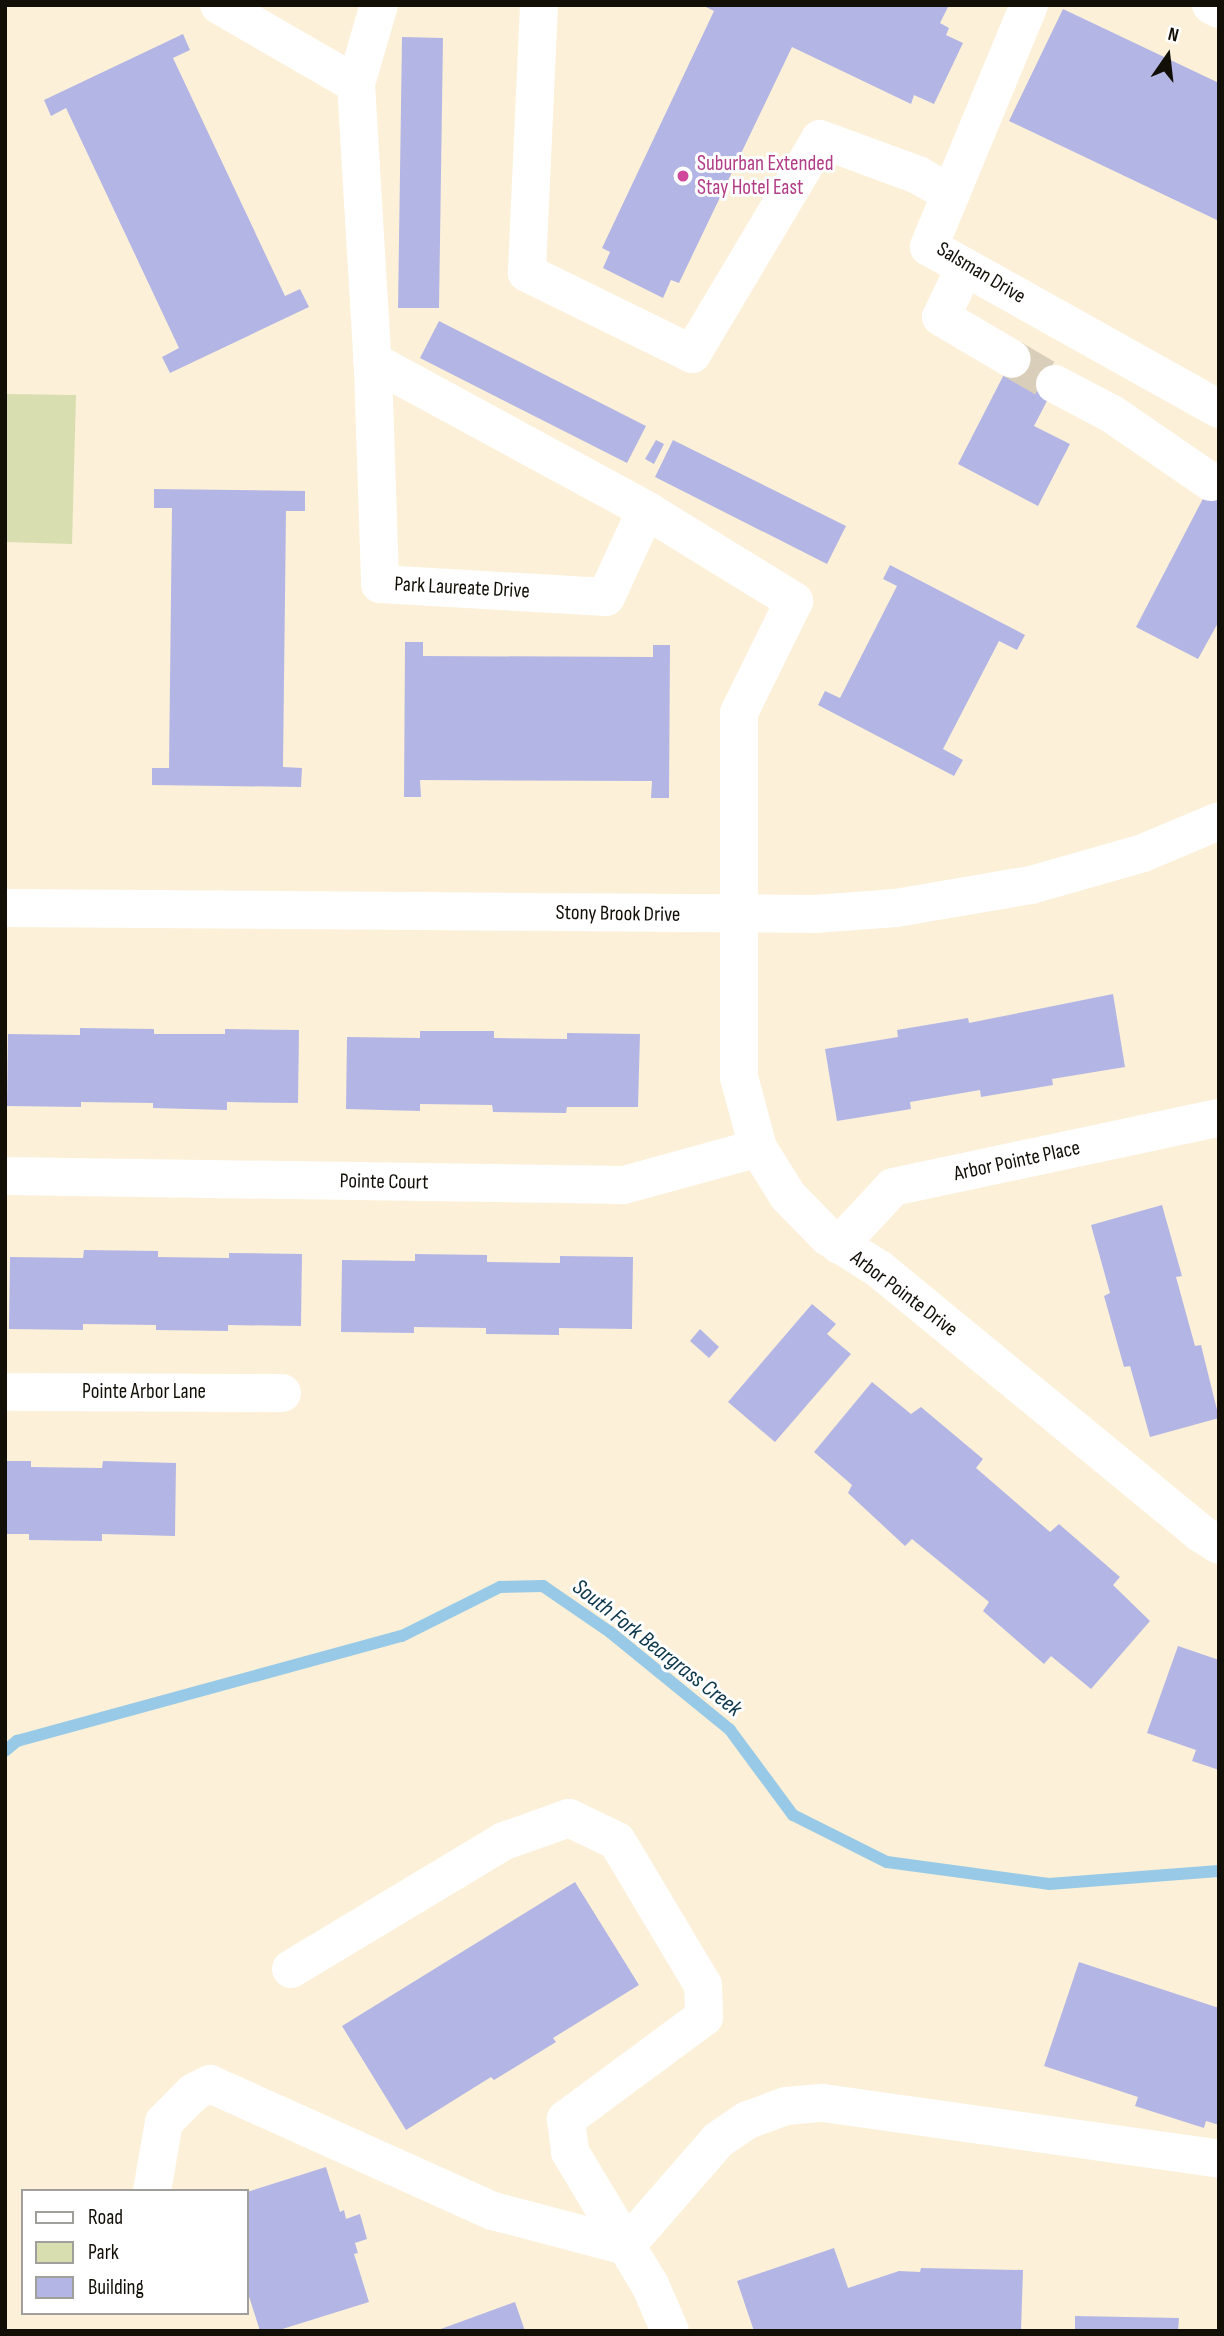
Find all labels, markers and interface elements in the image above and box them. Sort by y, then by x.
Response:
north arrow [1133,21,1203,91]
text: N [1165,23,1181,48]
place label: Suburban Extended Stay Hotel East [697,151,833,201]
marker: Suburban Extended Stay Hotel East [675,168,691,184]
street label: Salsman Drive [932,237,1030,309]
street label: Park Laureate Drive [394,572,530,604]
street label: Stony Brook Drive [555,900,681,928]
street label: Arbor Pointe Place [952,1135,1082,1187]
street label: Pointe Court [339,1169,429,1195]
street label: Arbor Pointe Drive [845,1246,963,1342]
street label: Pointe Arbor Lane [82,1379,206,1405]
water label: South Fork Beargrass Creek [567,1573,747,1723]
legend [21,2189,248,2315]
text: Road [88,2205,123,2230]
text: Park [88,2240,119,2265]
text: Building [88,2275,144,2300]

